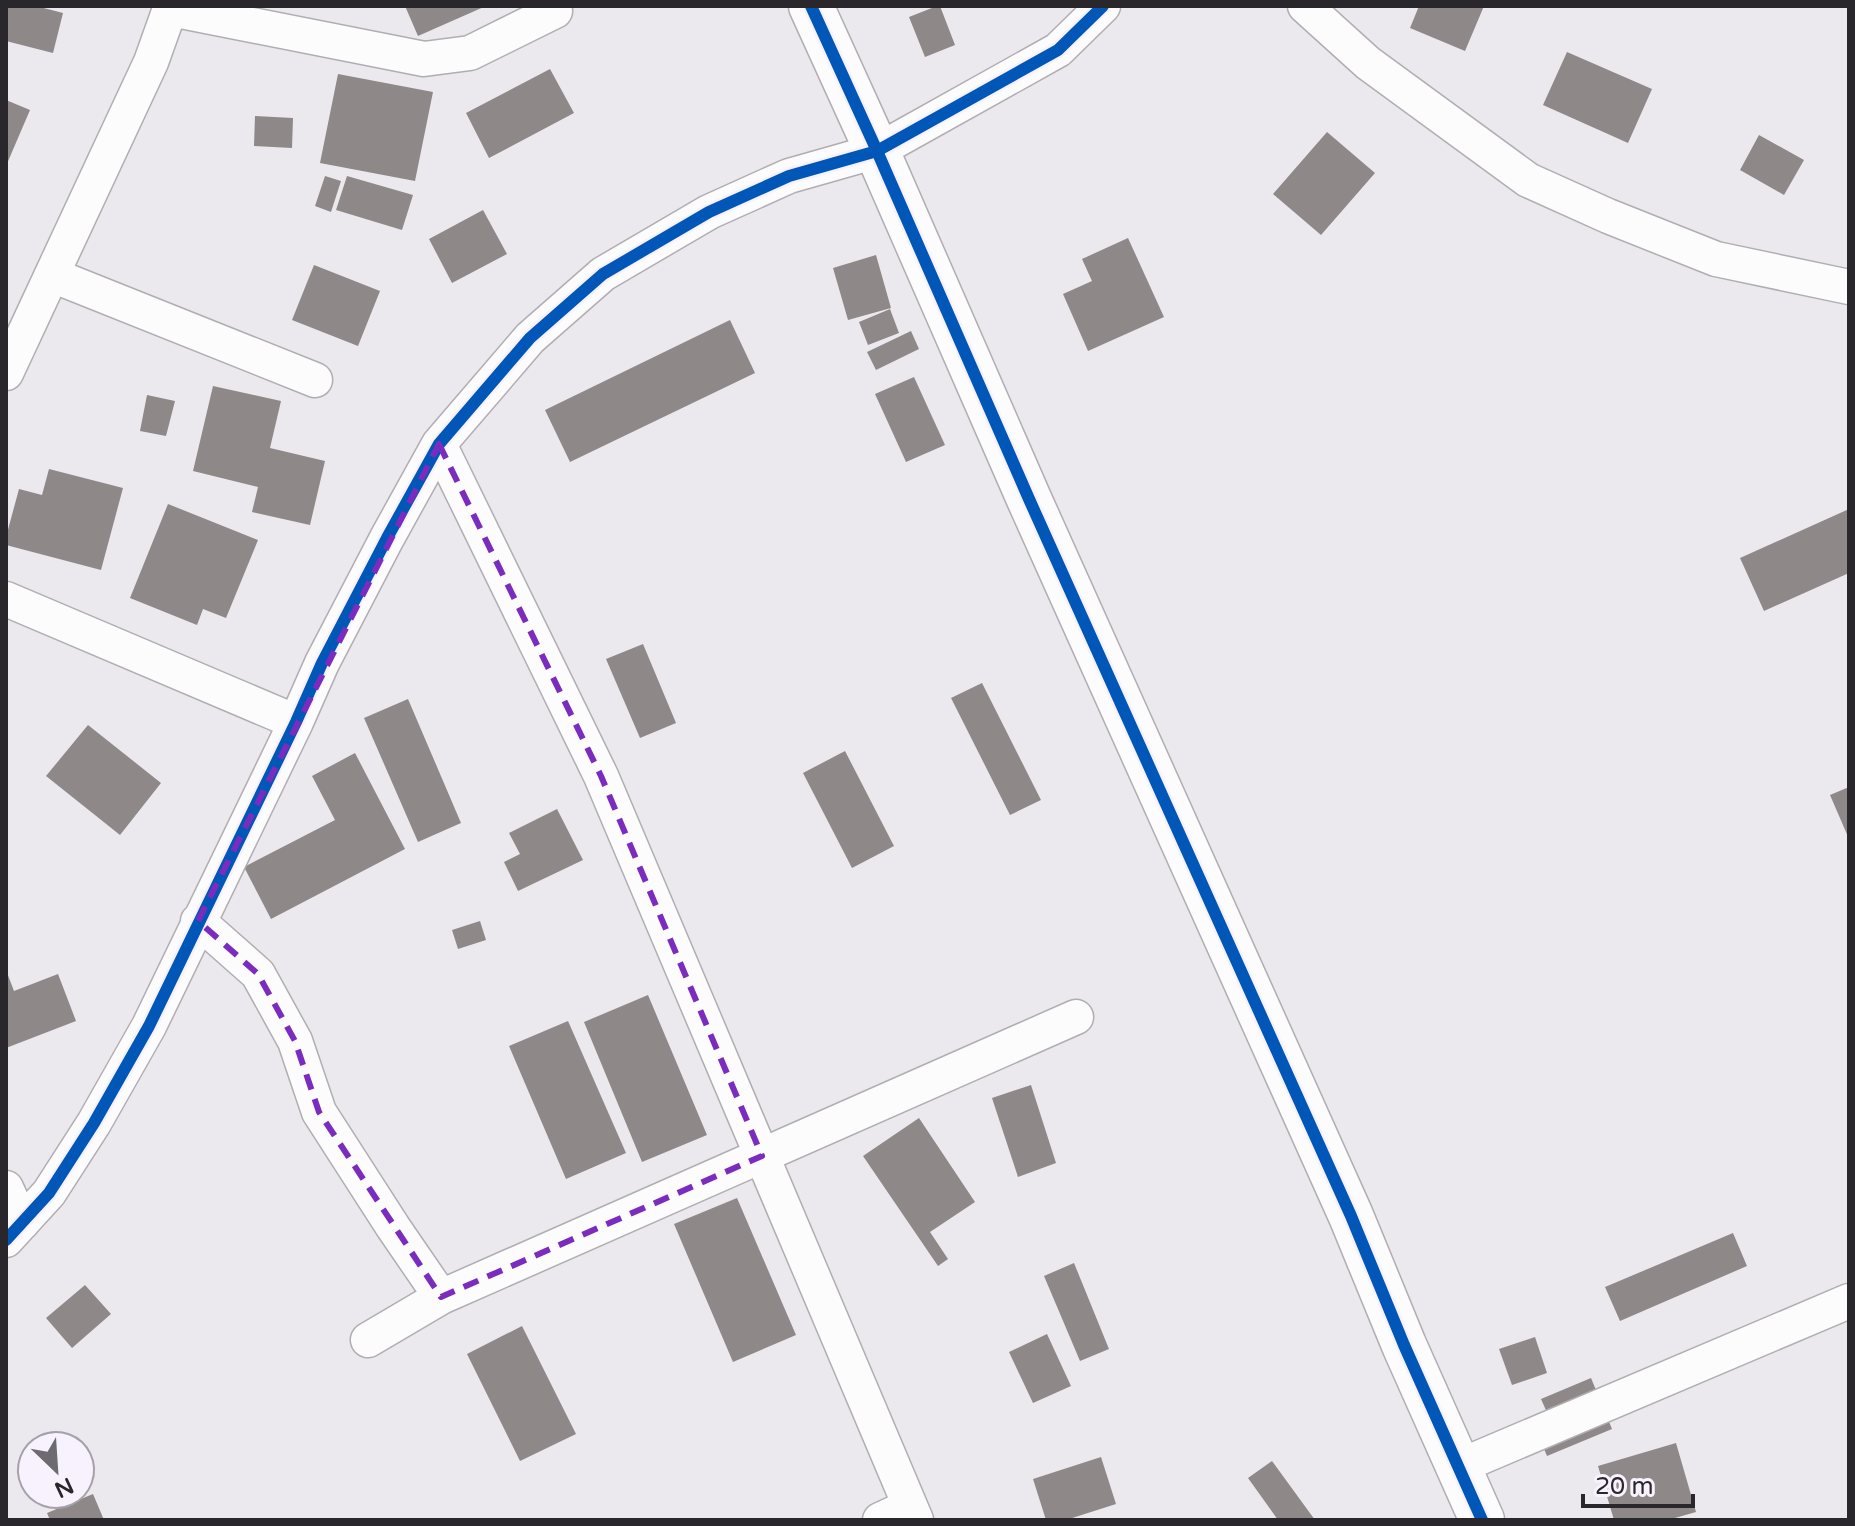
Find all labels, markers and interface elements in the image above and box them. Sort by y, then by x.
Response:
north arrow [16,1430,96,1510]
scale bar [1583,1458,1693,1508]
text: N [51,1472,78,1503]
text: 20 m [1595,1472,1653,1501]

